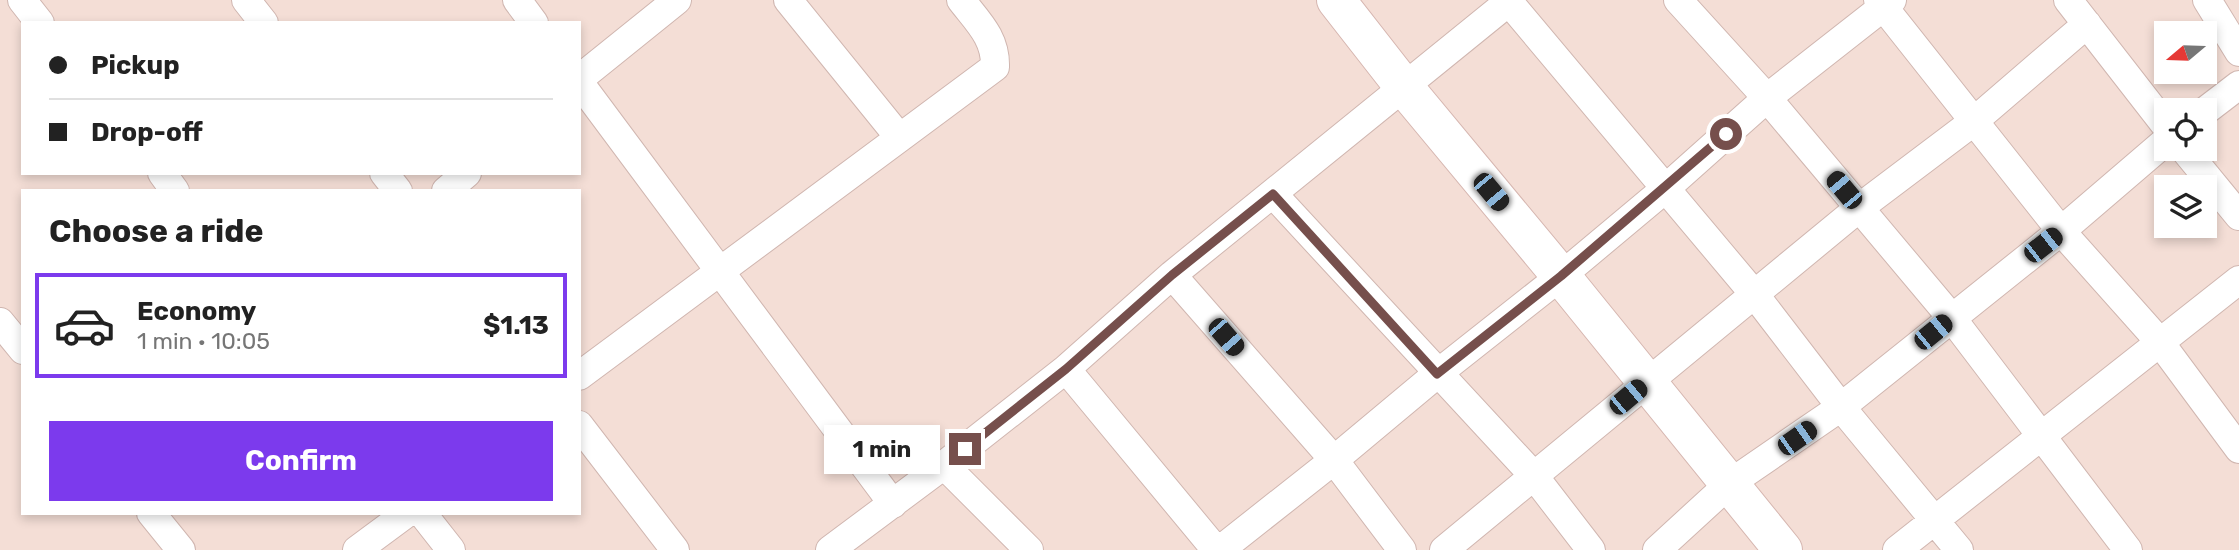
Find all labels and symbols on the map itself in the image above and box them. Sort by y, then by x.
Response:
north arrow [2154,21,2217,84]
route start [1710,118,1742,150]
car [1823,167,1866,213]
car [1470,169,1513,215]
car [2020,224,2067,266]
car [1911,311,1956,353]
car [1205,314,1248,360]
car [1606,375,1651,419]
car [1774,417,1821,459]
callout: 1 min [825,424,940,474]
route end [949,433,981,465]

